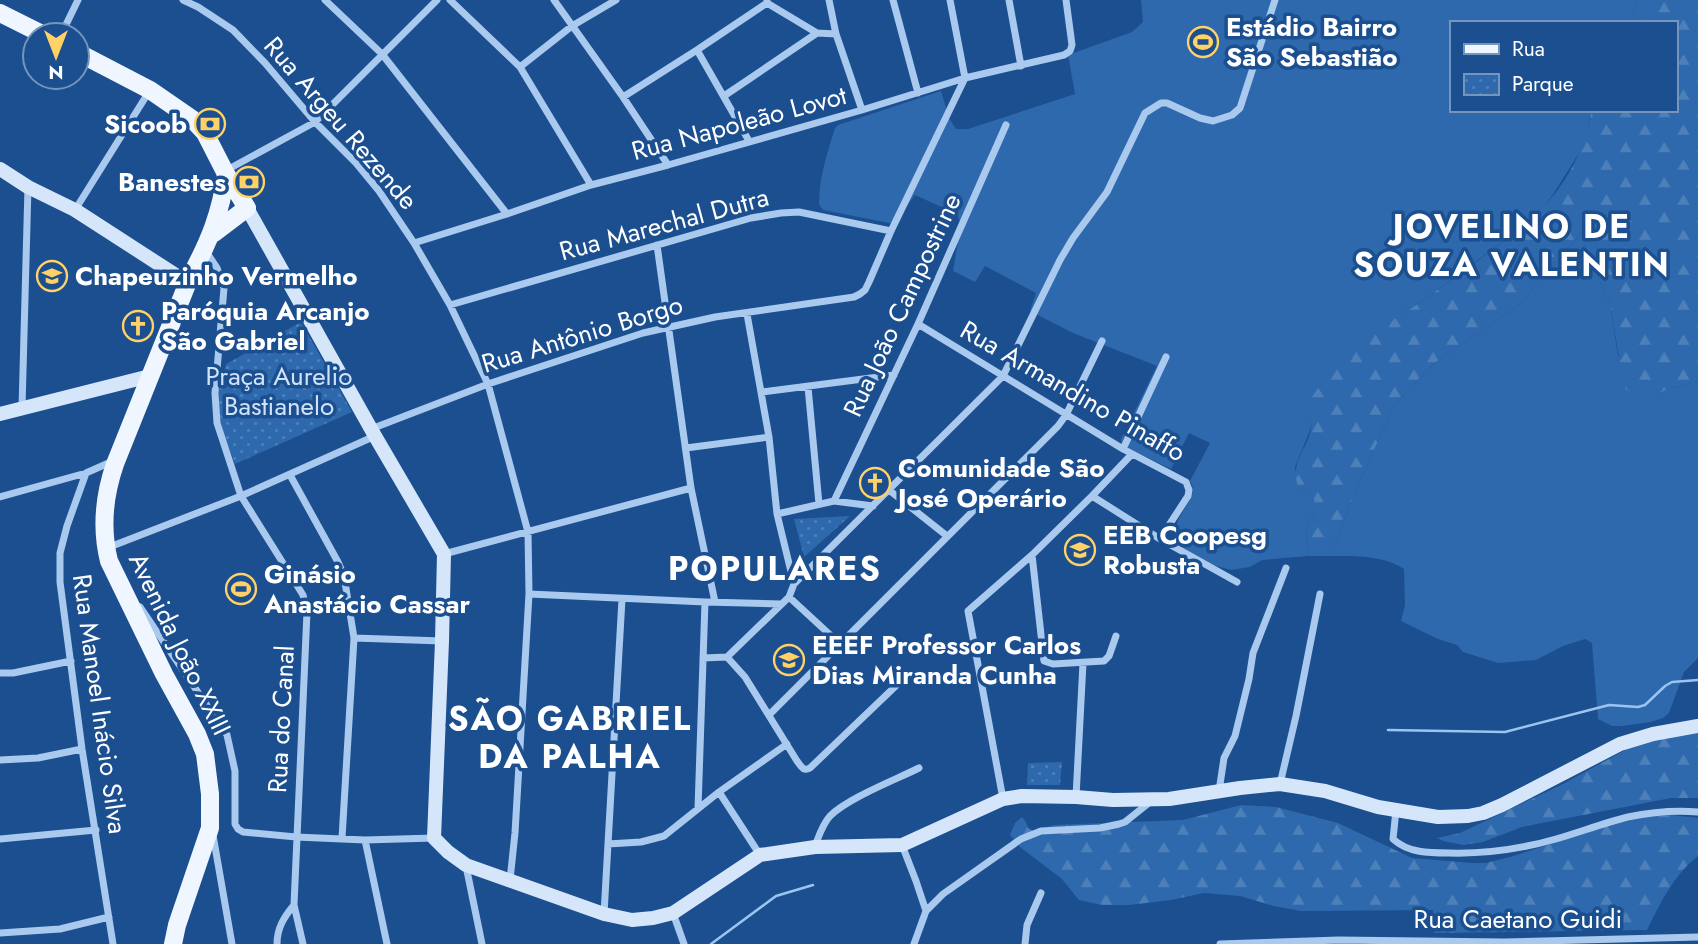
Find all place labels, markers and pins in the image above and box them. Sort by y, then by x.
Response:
place label: Estádio Bairro São Sebastião [1226,8,1398,76]
sports icon: Estádio Bairro São Sebastião [1186,25,1220,59]
place label: Sicoob [104,105,187,143]
bank icon: Sicoob [193,107,227,141]
place label: Banestes [118,163,226,201]
bank icon: Banestes [232,165,266,199]
place label: Chapeuzinho Vermelho [75,257,358,295]
school or university icon: Chapeuzinho Vermelho [35,259,69,293]
place label: Paróquia Arcanjo São Gabriel [161,292,370,360]
church icon: Paróquia Arcanjo São Gabriel [121,309,155,343]
place label: Comunidade São José Operário [893,449,1105,517]
church icon: Comunidade São José Operário [858,466,892,500]
place label: EEB Coopesg Robusta [1103,516,1267,584]
school or university icon: EEB Coopesg Robusta [1063,533,1097,567]
place label: Ginásio Anastácio Cassar [263,555,470,623]
sports icon: Ginásio Anastácio Cassar [224,572,258,606]
place label: EEEF Professor Carlos Dias Miranda Cunha [812,626,1081,694]
school or university icon: EEEF Professor Carlos Dias Miranda Cunha [772,643,806,677]

